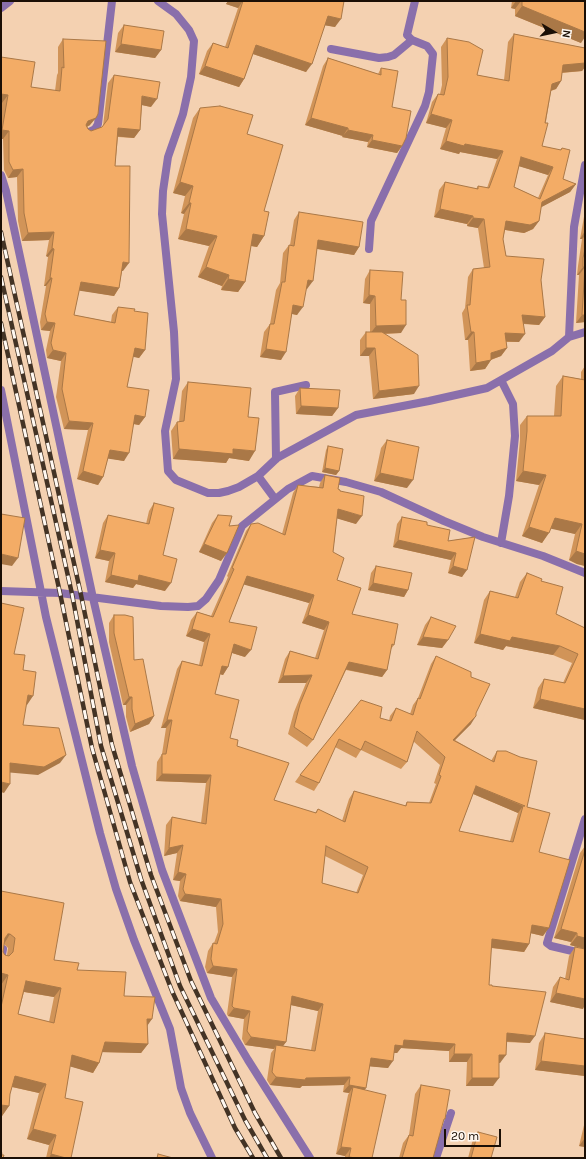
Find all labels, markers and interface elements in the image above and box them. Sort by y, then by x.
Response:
north arrow [534,12,574,52]
text: N [559,29,573,39]
scale bar [446,1121,503,1147]
text: 20 m [451,1129,479,1143]

